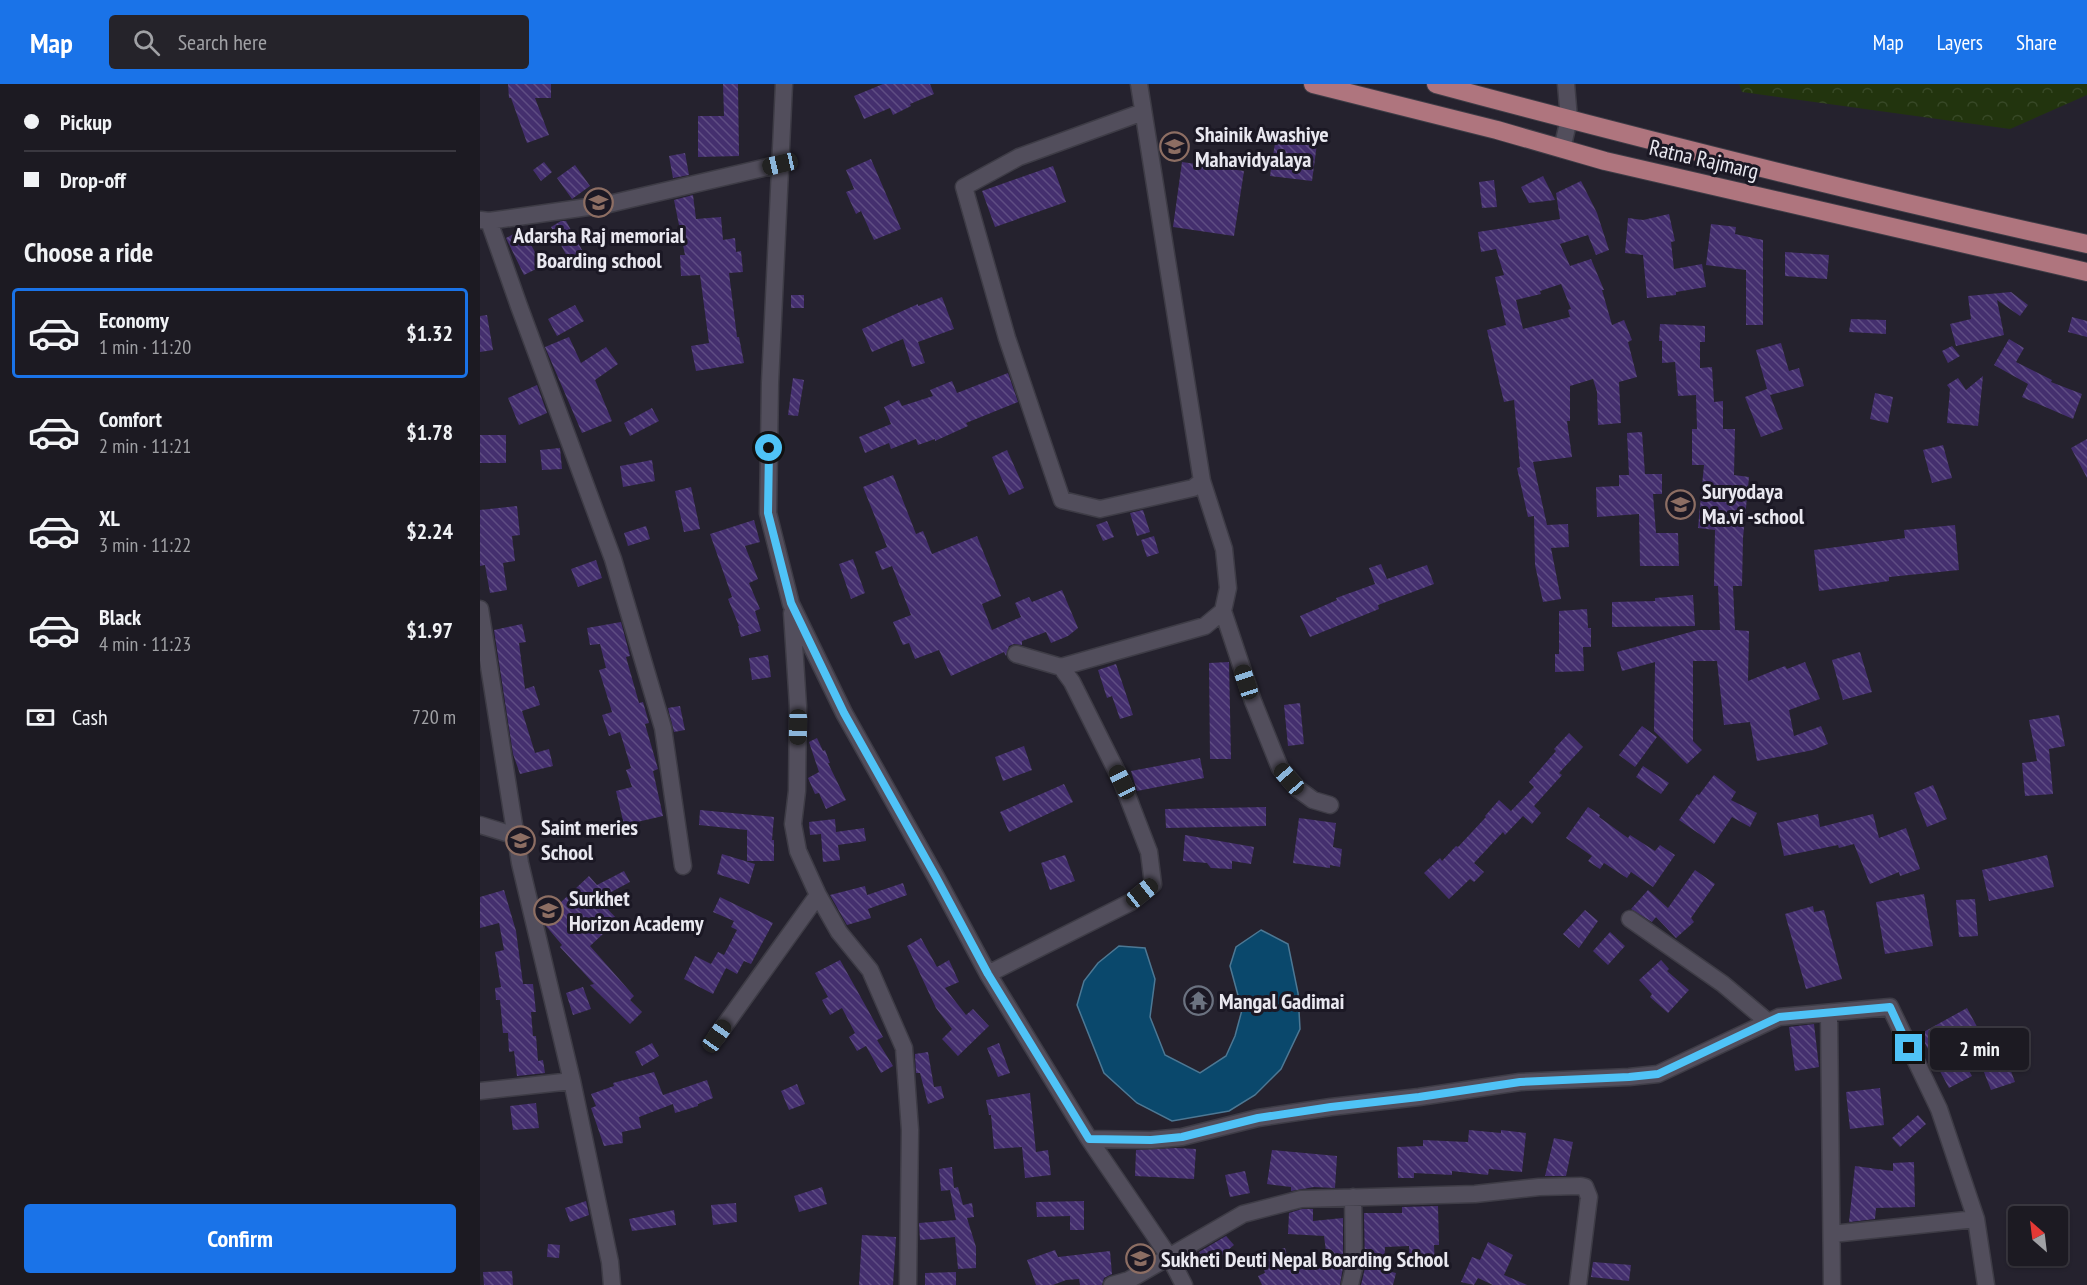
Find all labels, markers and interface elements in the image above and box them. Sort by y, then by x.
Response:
search box [109,15,529,69]
text: Map [30,24,73,61]
icon: search [130,26,163,59]
text: Search here [178,28,267,56]
text: Map [1873,29,1904,56]
text: Layers [1937,29,1983,56]
text: Share [2016,29,2057,56]
text: Pickup [60,108,112,136]
place label: Shainik Awashiye Mahavidyalaya [1195,120,1329,173]
school or university icon: Shainik Awashiye Mahavidyalaya [1158,131,1190,163]
street label: Ratna Rajmarg [1647,133,1761,185]
car [760,151,800,177]
text: Drop-off [60,166,126,194]
school or university icon: Adarsha Raj memorial Boarding school [583,187,615,219]
place label: Adarsha Raj memorial Boarding school [512,221,685,274]
text: Choose a ride [24,235,153,269]
icon: car [27,306,81,360]
text: Economy [99,306,169,334]
text: $1.32 [406,319,453,347]
text: 1 min · 11:20 [99,334,191,360]
icon: car [27,405,81,459]
text: Comfort [99,405,162,433]
text: $1.78 [406,418,453,446]
text: 2 min · 11:21 [99,433,191,459]
route start [755,434,782,461]
place label: Suryodaya Ma.vi -school [1702,477,1805,530]
school or university icon: Suryodaya Ma.vi -school [1665,488,1697,520]
icon: car [27,504,81,558]
text: XL [99,504,120,532]
text: $2.24 [406,517,453,545]
text: 3 min · 11:22 [99,532,191,558]
icon: car [27,603,81,657]
text: Black [99,603,141,631]
text: $1.97 [406,616,453,644]
text: 4 min · 11:23 [99,631,191,657]
car [1232,662,1260,702]
icon: cash [24,701,57,734]
text: Cash [72,703,108,731]
text: 720 m [412,704,456,730]
car [789,709,807,745]
car [1270,760,1308,798]
car [1106,762,1138,802]
place label: Saint meries School [541,813,638,866]
school or university icon: Saint meries School [504,824,536,856]
car [1122,875,1162,911]
place label: Surkhet Horizon Academy [569,884,705,937]
school or university icon: Surkhet Horizon Academy [532,895,564,927]
temple icon: Mangal Gadimai [1182,985,1214,1017]
place label: Mangal Gadimai [1219,987,1345,1015]
car [699,1016,735,1056]
callout: 2 min [1930,1027,2029,1069]
route end [1895,1034,1922,1061]
text: 2 min [1959,1036,2000,1062]
button: Confirm [24,1204,456,1273]
north arrow [2008,1206,2068,1266]
map controls [2008,1206,2068,1266]
school or university icon: Sukheti Deuti Nepal Boarding School [1124,1243,1156,1275]
place label: Sukheti Deuti Nepal Boarding School [1161,1245,1449,1273]

